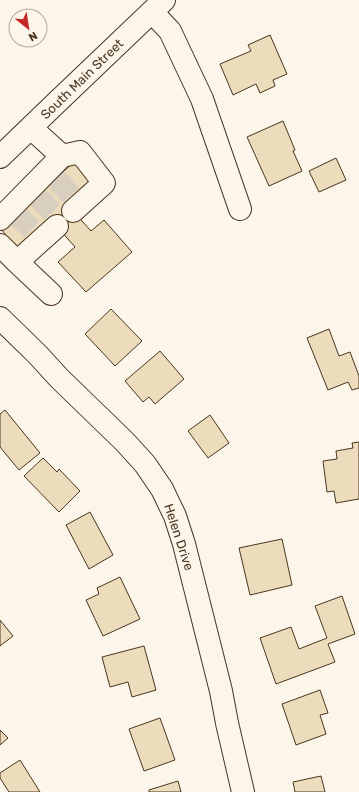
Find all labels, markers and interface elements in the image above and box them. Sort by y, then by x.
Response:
north arrow [8,8,48,48]
text: N [26,29,39,44]
street label: South Main Street [38,36,126,122]
street label: Helen Drive [161,502,197,572]

